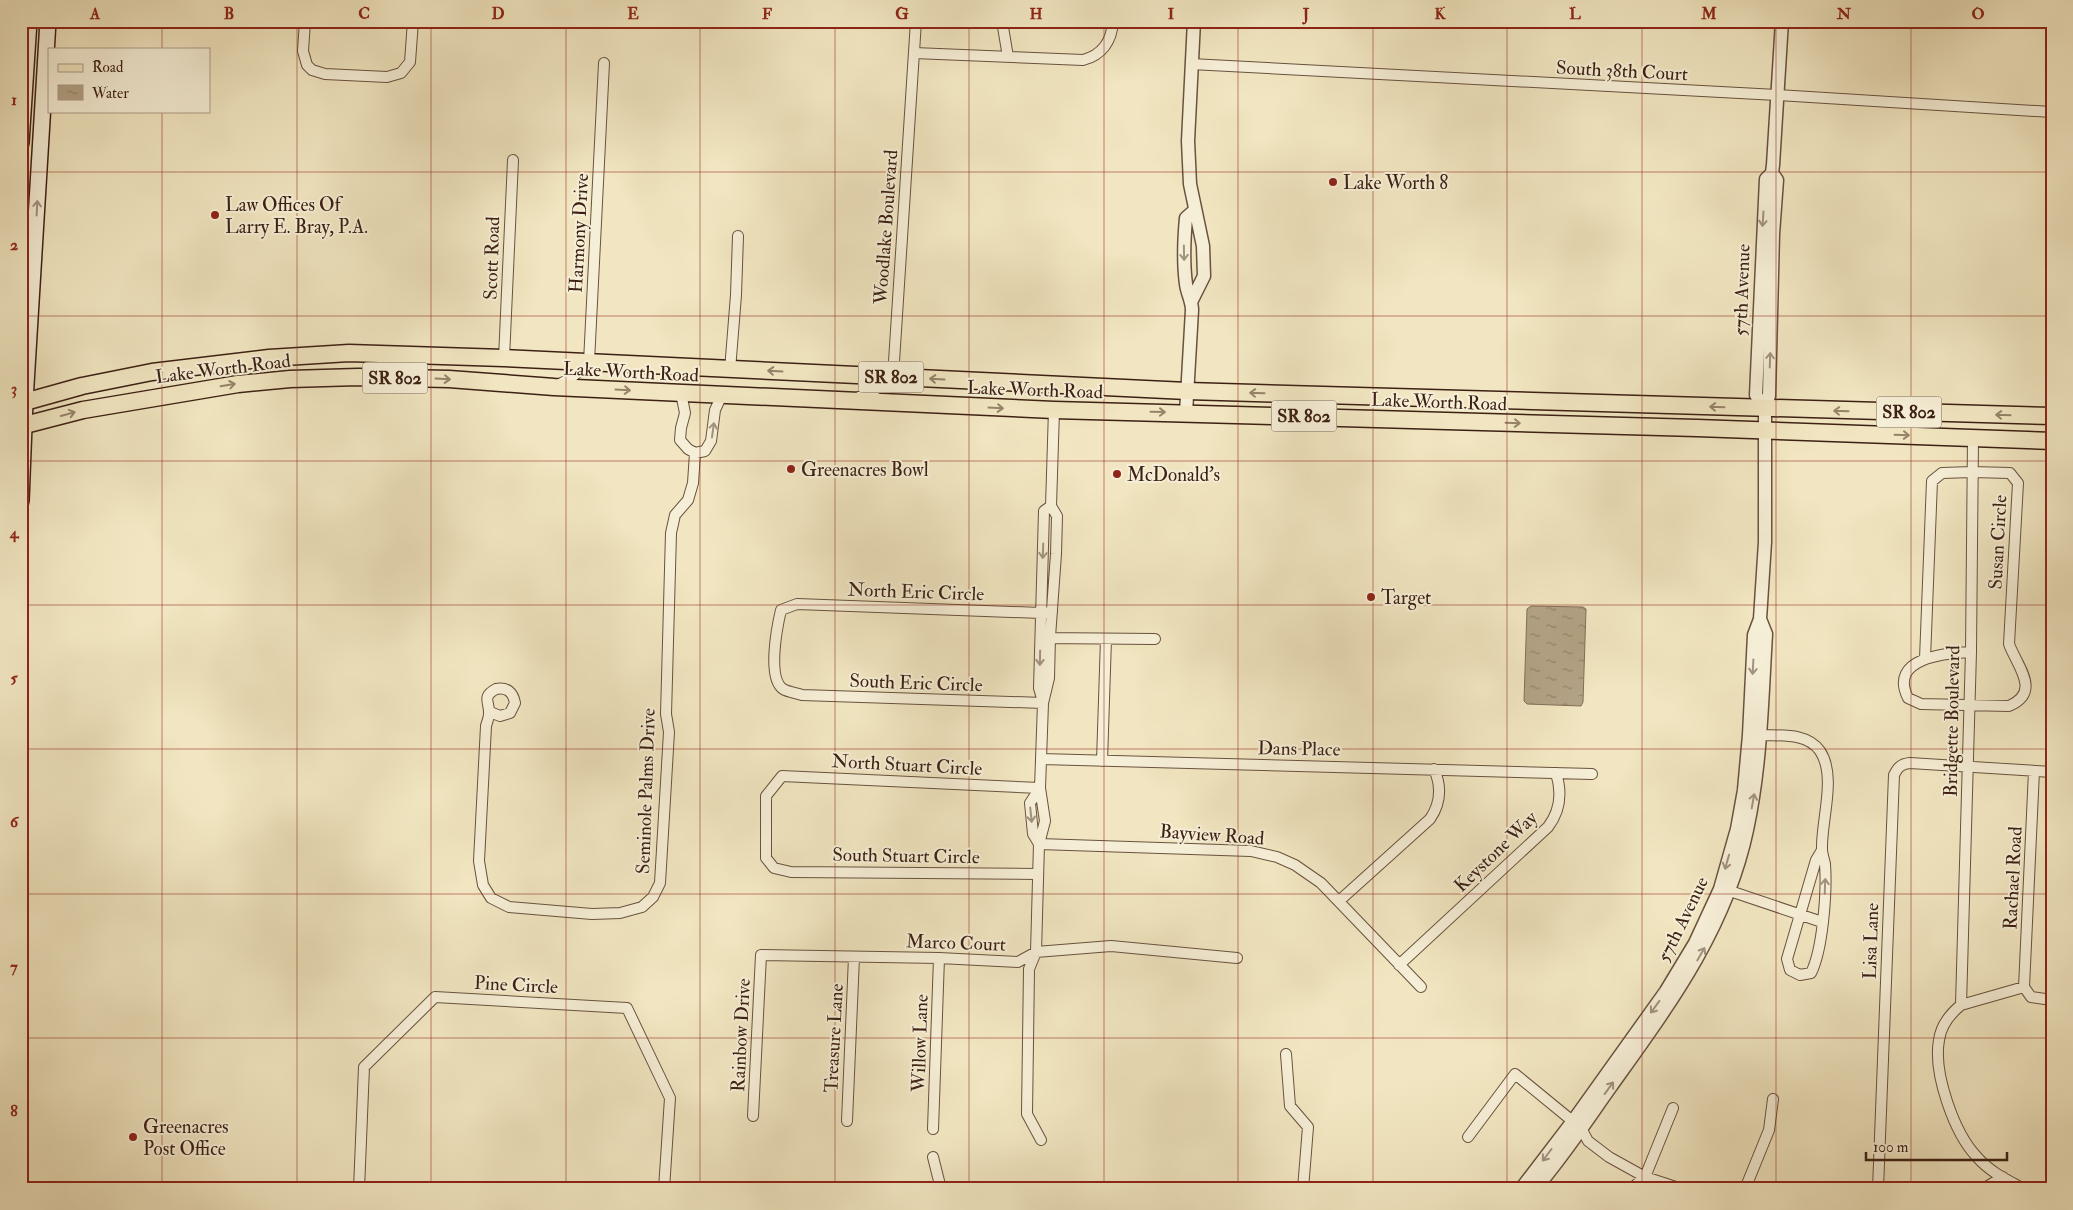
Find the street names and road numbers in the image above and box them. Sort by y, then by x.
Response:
street label: South 38th Court [1555,56,1689,86]
street label: Woodlake Boulevard [869,148,903,306]
street label: Harmony Drive [564,173,594,293]
street label: Scott Road [479,215,505,300]
street label: 57th Avenue [1728,243,1756,337]
street label: Lake Worth Road [154,349,293,389]
street label: Lake Worth Road [562,356,700,388]
road number: SR 802 [362,362,428,393]
road number: SR 802 [858,362,924,392]
street label: Lake Worth Road [967,376,1104,404]
street label: Lake Worth Road [1371,388,1508,416]
road number: SR 802 [1876,397,1942,428]
road number: SR 802 [1272,401,1336,432]
street label: Susan Circle [1984,494,2012,590]
street label: North Eric Circle [847,578,985,606]
street label: Bridgette Boulevard [1939,644,1965,797]
street label: South Eric Circle [849,669,983,697]
street label: Seminole Palms Drive [631,708,661,874]
street label: Dans Place [1257,736,1341,762]
street label: North Stuart Circle [831,749,983,781]
street label: Keystone Way [1449,806,1543,897]
street label: Bayview Road [1159,819,1266,851]
street label: Rachael Road [1998,825,2028,930]
street label: South Stuart Circle [832,843,980,869]
street label: 57th Avenue [1652,873,1714,966]
street label: Lisa Lane [1858,902,1884,980]
street label: Marco Court [906,929,1006,957]
street label: Pine Circle [473,971,559,999]
street label: Rainbow Drive [726,978,756,1092]
street label: Treasure Lane [819,983,849,1093]
street label: Willow Lane [906,994,934,1093]

